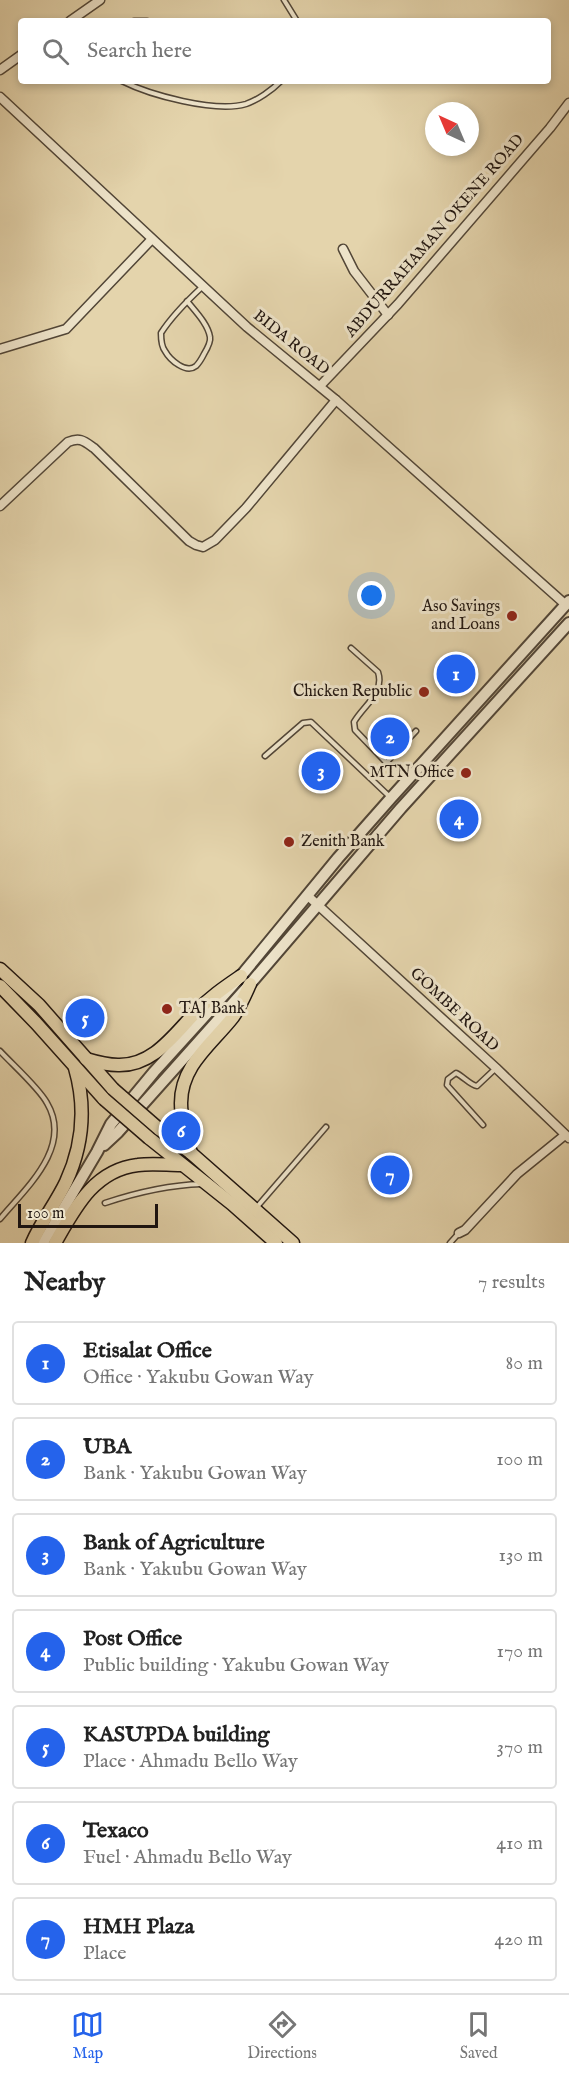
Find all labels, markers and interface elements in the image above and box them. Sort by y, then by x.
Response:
search box [18,18,551,84]
icon: search [39,35,72,68]
text: Search here [87,37,192,65]
north arrow [425,102,479,156]
street label: ABDURRAHAMAN OKENE ROAD [341,130,529,342]
street label: BIDA ROAD [249,306,333,380]
your location [357,581,386,610]
place label: Aso Savings and Loans [421,597,500,635]
marker: Aso Savings and Loans [505,609,519,623]
pin: 1 [436,652,476,696]
place label: Chicken Republic [293,682,412,702]
marker: Chicken Republic [417,685,431,699]
pin: 2 [370,714,410,760]
pin: 3 [302,748,340,794]
place label: MTN Office [370,763,454,783]
marker: MTN Office [459,766,473,780]
pin: 4 [440,796,478,842]
place label: Zenith Bank [301,832,385,852]
marker: Zenith Bank [282,835,296,849]
street label: GOMBE ROAD [405,964,503,1056]
pin: 5 [66,996,104,1040]
place label: TAJ Bank [179,999,246,1019]
marker: TAJ Bank [160,1002,174,1016]
pin: 6 [162,1108,201,1154]
pin: 7 [370,1152,410,1198]
scale bar [18,1201,158,1228]
text: 100 m [27,1204,64,1224]
text: Nearby [24,1266,105,1299]
text: 7 results [478,1270,545,1295]
text: Etisalat Office [83,1337,212,1365]
text: 1 [42,1351,49,1376]
text: 80 m [506,1351,543,1376]
text: Office · Yakubu Gowan Way [83,1365,314,1390]
text: UBA [83,1433,131,1461]
text: 2 [41,1447,50,1472]
text: 100 m [496,1447,543,1472]
text: Bank · Yakubu Gowan Way [83,1461,307,1486]
text: Bank of Agriculture [83,1529,265,1557]
text: 3 [42,1543,49,1568]
text: 130 m [498,1543,543,1568]
text: Bank · Yakubu Gowan Way [83,1557,307,1582]
text: Post Office [83,1625,182,1653]
text: 4 [41,1639,50,1664]
text: 170 m [497,1639,543,1664]
text: Public building · Yakubu Gowan Way [83,1653,389,1678]
text: KASUPDA building [83,1721,269,1749]
text: 5 [42,1735,49,1760]
text: 370 m [497,1735,543,1760]
text: Place · Ahmadu Bello Way [83,1749,298,1774]
text: Texaco [83,1817,149,1845]
text: 6 [41,1831,50,1856]
text: 410 m [496,1831,543,1856]
text: Fuel · Ahmadu Bello Way [83,1845,292,1870]
text: HMH Plaza [83,1913,194,1941]
text: 7 [41,1927,50,1952]
text: 420 m [494,1927,543,1952]
text: Place [83,1941,126,1966]
tab: Map [71,2008,104,2064]
tab: Directions [247,2008,317,2064]
tab: Saved [460,2008,498,2064]

